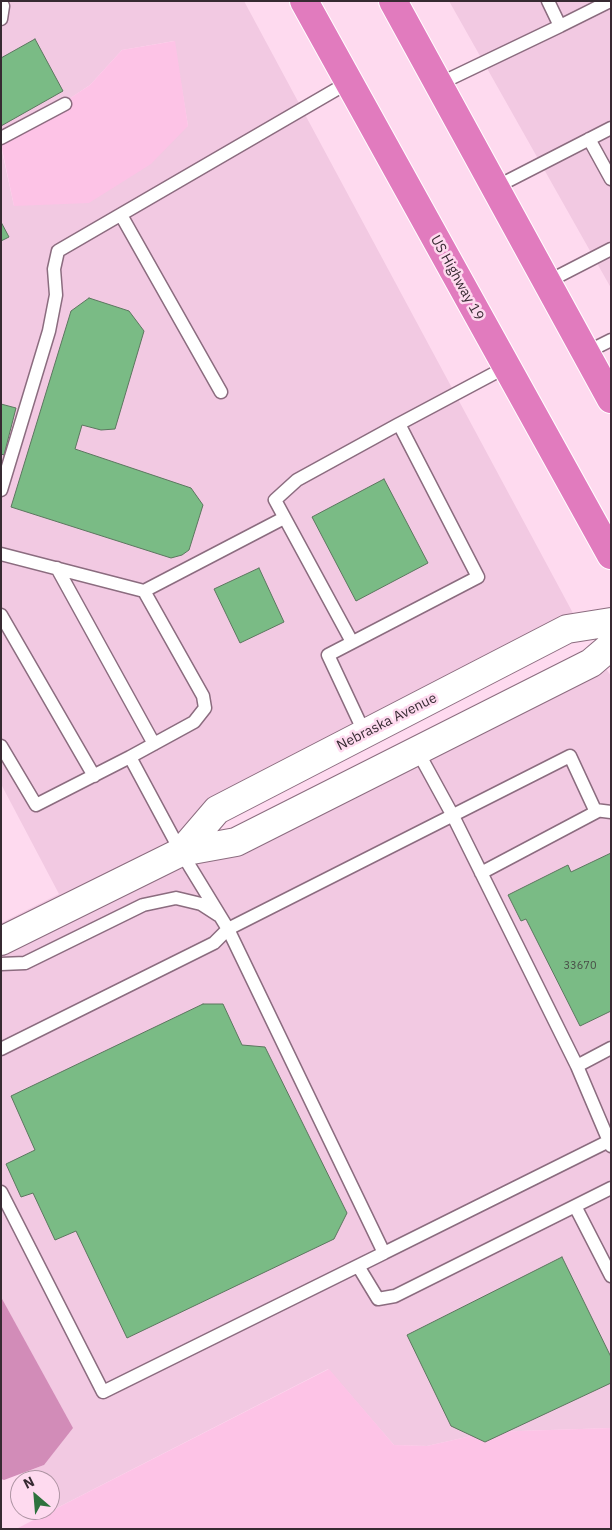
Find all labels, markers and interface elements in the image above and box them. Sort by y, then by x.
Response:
street label: US Highway 19 [427,233,487,323]
street label: Nebraska Avenue [334,690,440,754]
house number: 33670 [564,959,596,973]
north arrow [10,1470,60,1520]
text: N [20,1472,37,1493]

